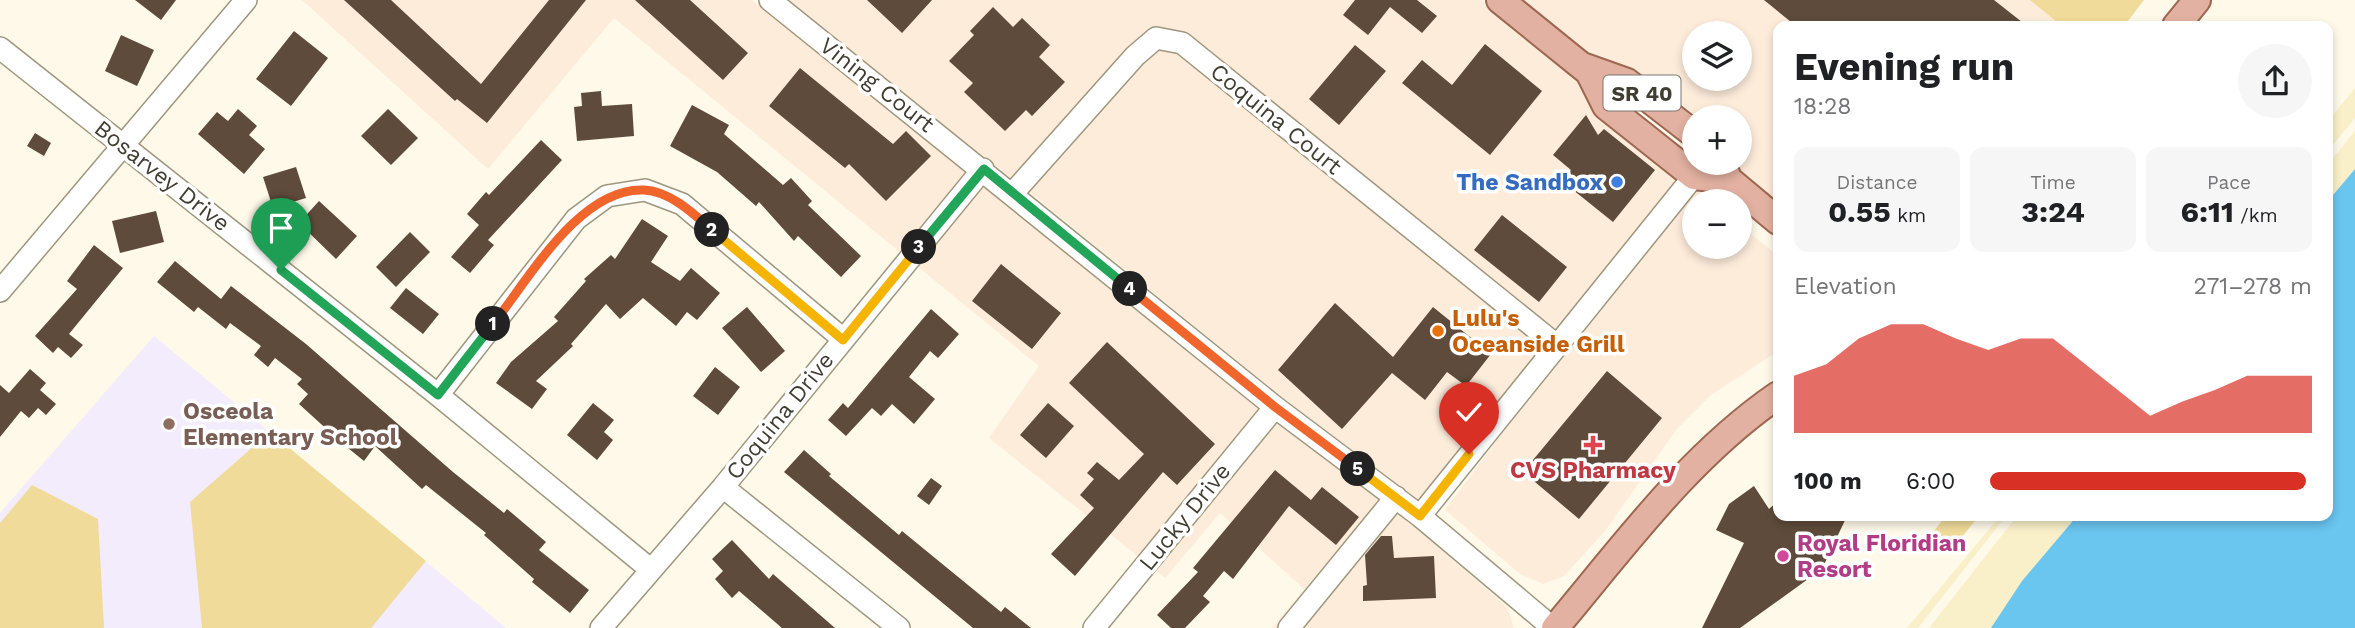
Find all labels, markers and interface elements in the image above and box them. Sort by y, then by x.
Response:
map controls [1682,21,1752,259]
button: layers [1682,21,1752,91]
street label: Vining Court [814,32,940,138]
button: share [2238,44,2312,118]
text: Evening run [1794,45,2014,89]
street label: Coquina Court [1205,58,1347,180]
road number: SR 40 [1604,76,1680,110]
text: 18:28 [1794,93,1852,120]
button: + [1682,105,1752,175]
street label: Bosarvey Drive [89,115,235,237]
place label: The Sandbox [1456,169,1603,196]
text: Distance [1837,171,1917,194]
text: Time [2030,171,2076,194]
text: Pace [2207,171,2251,194]
marker: The Sandbox [1609,174,1625,190]
button: − [1682,189,1752,259]
text: 0.55 [1828,194,1891,229]
text: 3:24 [2021,194,2085,229]
text: 6:11 [2180,194,2234,229]
pin [251,198,311,270]
text: km [1891,204,1926,227]
text: /km [2234,204,2278,227]
icon: arrive [262,209,300,247]
pin: 2 [694,212,730,247]
text: 2 [706,218,717,241]
pin: 3 [902,230,936,264]
text: 3 [913,235,924,258]
pin: 4 [1112,272,1148,306]
text: Elevation [1794,273,1897,300]
text: 271–278 m [2194,273,2312,300]
text: 4 [1123,277,1136,300]
place label: Lulu's Oceanside Grill [1452,305,1625,358]
pin: 1 [476,306,510,342]
text: 1 [488,312,497,335]
marker: Lulu's Oceanside Grill [1430,323,1446,339]
street label: Coquina Drive [720,347,840,485]
pin [1439,382,1499,454]
icon: check [1450,393,1488,431]
place label: Osceola Elementary School [183,398,398,451]
marker: Osceola Elementary School [161,416,177,432]
marker: CVS Pharmacy [1585,437,1601,453]
pin: 5 [1340,452,1376,486]
text: 5 [1352,457,1363,480]
place label: CVS Pharmacy [1510,457,1676,484]
street label: Lucky Drive [1134,458,1236,576]
text: 100 m [1794,468,1862,495]
text: 6:00 [1906,468,1955,495]
place label: Royal Floridian Resort [1797,530,1966,583]
marker: Royal Floridian Resort [1775,548,1791,564]

